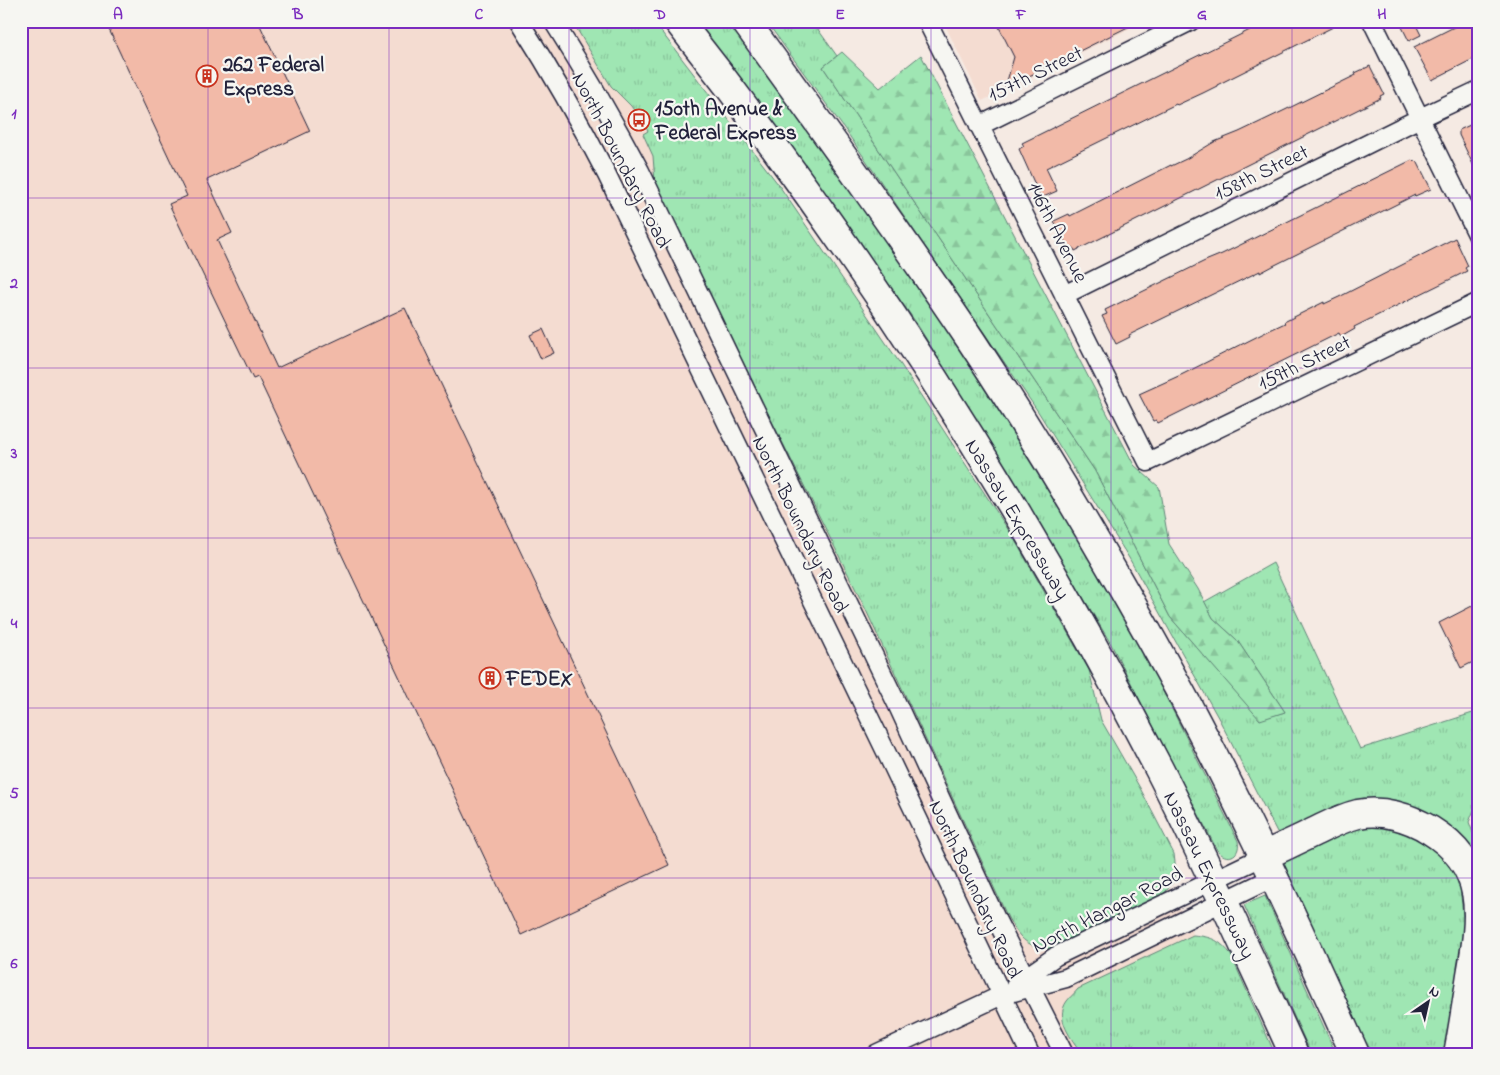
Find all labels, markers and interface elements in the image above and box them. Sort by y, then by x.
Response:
text: A [113,3,123,27]
text: B [292,3,304,27]
text: C [475,3,484,27]
text: D [653,3,666,27]
text: E [835,3,845,27]
text: F [1015,3,1027,27]
text: G [1197,3,1207,27]
text: H [1377,3,1387,27]
street label: 157th Street [983,39,1089,111]
place label: 262 Federal Express [222,51,324,105]
building icon: 262 Federal Express [195,64,219,88]
street label: North Boundary Road [561,68,678,255]
place label: 150th Avenue & Federal Express [654,95,797,149]
text: 1 [11,102,17,126]
bus stop icon: 150th Avenue & Federal Express [627,108,651,132]
street label: 158th Street [1210,138,1314,210]
street label: 146th Avenue [1018,177,1095,289]
text: 2 [9,272,18,296]
street label: 159th Street [1253,328,1356,399]
street label: North Boundary Road [742,431,855,619]
street label: Nassau Expressway [955,434,1076,607]
text: 3 [10,442,18,466]
text: 4 [10,612,18,636]
place label: FEDEX [505,665,573,695]
building icon: FEDEX [478,666,502,690]
text: 5 [9,782,19,806]
street label: Nassau Expressway [1153,787,1262,966]
street label: North Boundary Road [918,796,1029,985]
street label: North Hangar Road [1027,860,1190,964]
text: 6 [9,952,18,976]
north arrow [1402,978,1452,1028]
text: N [1425,981,1444,1004]

